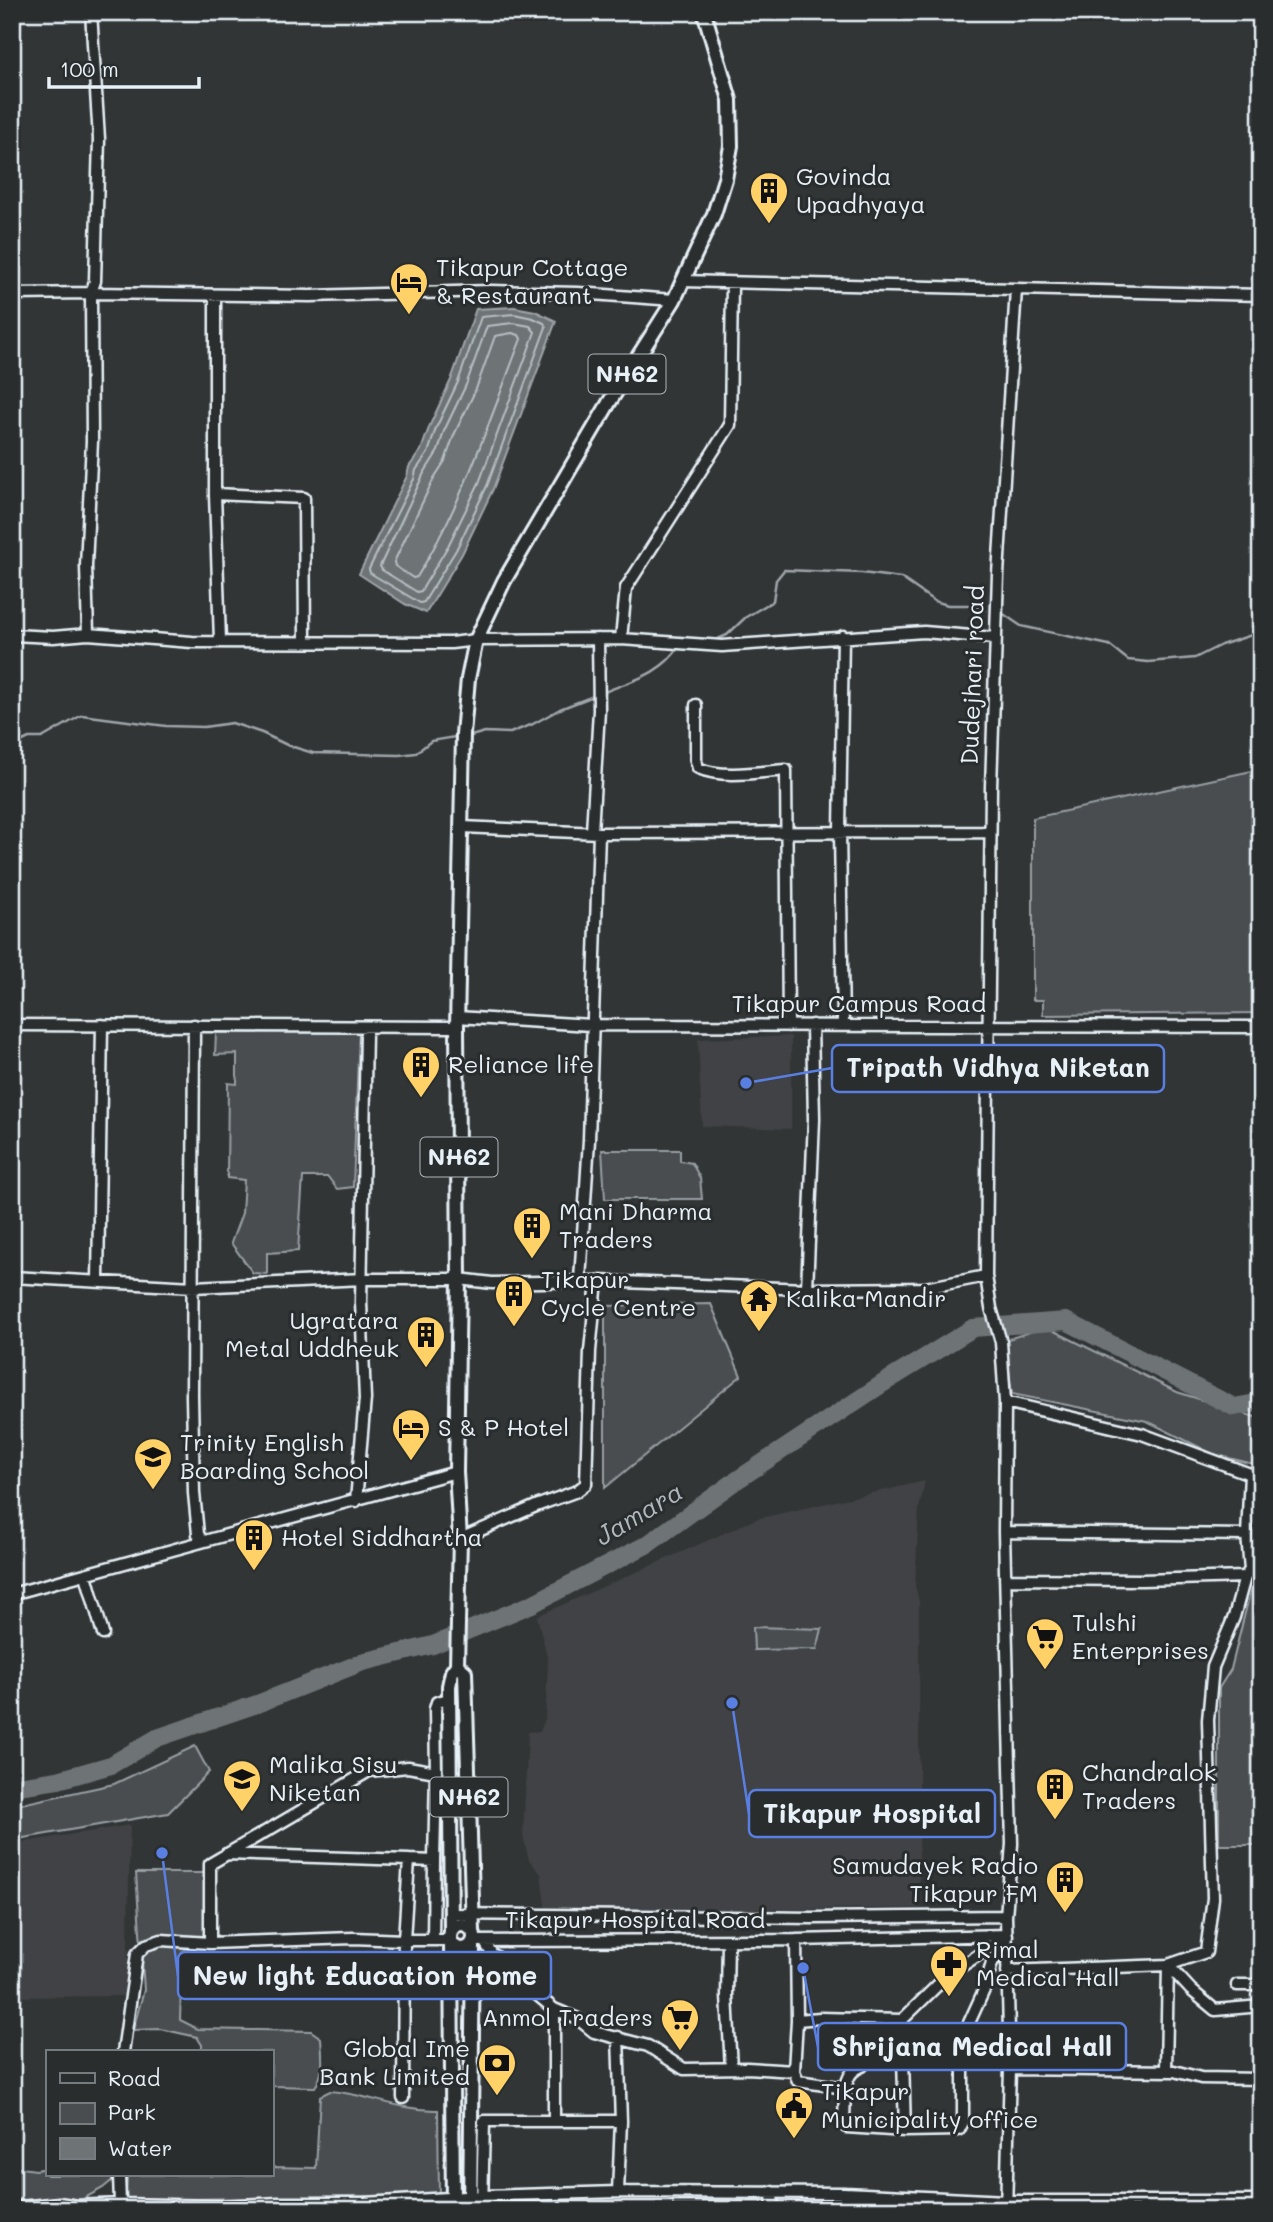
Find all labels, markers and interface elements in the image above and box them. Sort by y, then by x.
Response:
scale bar [49,46,200,90]
text: 100 m [60,55,119,82]
place label: Govinda Upadhyaya [796,160,925,219]
building icon: Govinda Upadhyaya [748,170,790,225]
place label: Tikapur Cottage & Restaurant [436,251,628,310]
hotel icon: Tikapur Cottage & Restaurant [388,261,430,316]
road number: NH62 [588,354,666,394]
street label: Dudejhari road [953,585,990,765]
street label: Tikapur Campus Road [732,987,986,1018]
building icon: Reliance life [400,1044,442,1099]
callout: Tripath Vidhya Niketan [832,1045,1164,1092]
place label: Reliance life [448,1048,594,1079]
text: Tripath Vidhya Niketan [846,1050,1150,1084]
road number: NH62 [420,1138,498,1176]
place label: Mani Dharma Traders [559,1195,713,1254]
building icon: Mani Dharma Traders [511,1205,553,1260]
place label: Tikapur Cycle Centre [541,1263,696,1322]
building icon: Tikapur Cycle Centre [493,1273,535,1328]
temple icon: Kalika Mandir [738,1278,780,1333]
place label: Kalika Mandir [786,1282,946,1313]
place label: Ugratara Metal Uddheuk [225,1304,399,1363]
building icon: Ugratara Metal Uddheuk [405,1314,447,1369]
hotel icon: S & P Hotel [390,1407,432,1462]
place label: S & P Hotel [438,1411,569,1442]
place label: Trinity English Boarding School [180,1426,369,1485]
school or university icon: Trinity English Boarding School [132,1436,174,1491]
water label: Jamara [588,1474,689,1553]
building icon: Hotel Siddhartha [233,1517,275,1572]
place label: Hotel Siddhartha [281,1521,482,1552]
place label: Tulshi Enterprises [1072,1606,1209,1665]
supermarket icon: Tulshi Enterprises [1024,1616,1066,1671]
place label: Malika Sisu Niketan [269,1748,397,1807]
place label: Chandralok Traders [1082,1756,1216,1815]
school or university icon: Malika Sisu Niketan [221,1758,263,1813]
building icon: Chandralok Traders [1034,1766,1076,1821]
road number: NH62 [430,1778,508,1816]
callout: Tikapur Hospital [749,1790,995,1837]
text: Tikapur Hospital [763,1796,981,1830]
place label: Samudayek Radio Tikapur FM [832,1849,1038,1908]
building icon: Samudayek Radio Tikapur FM [1044,1859,1086,1914]
street label: Tikapur Hospital Road [505,1903,765,1934]
place label: Rimal Medical Hall [976,1933,1119,1992]
pharmacy icon: Rimal Medical Hall [928,1943,970,1998]
callout: New light Education Home [178,1952,551,1999]
text: New light Education Home [193,1958,537,1992]
supermarket icon: Anmol Traders [659,1997,701,2052]
place label: Anmol Traders [482,2001,653,2032]
callout: Shrijana Medical Hall [818,2023,1126,2070]
text: Shrijana Medical Hall [832,2029,1112,2063]
place label: Global Ime Bank Limited [319,2032,470,2091]
bank icon: Global Ime Bank Limited [476,2042,518,2097]
legend [46,2050,273,2176]
text: Road [108,2064,160,2091]
place label: Tikapur Municipality office [821,2075,1038,2134]
public building icon: Tikapur Municipality office [773,2085,815,2140]
text: Park [108,2098,156,2125]
text: Water [108,2134,172,2161]

